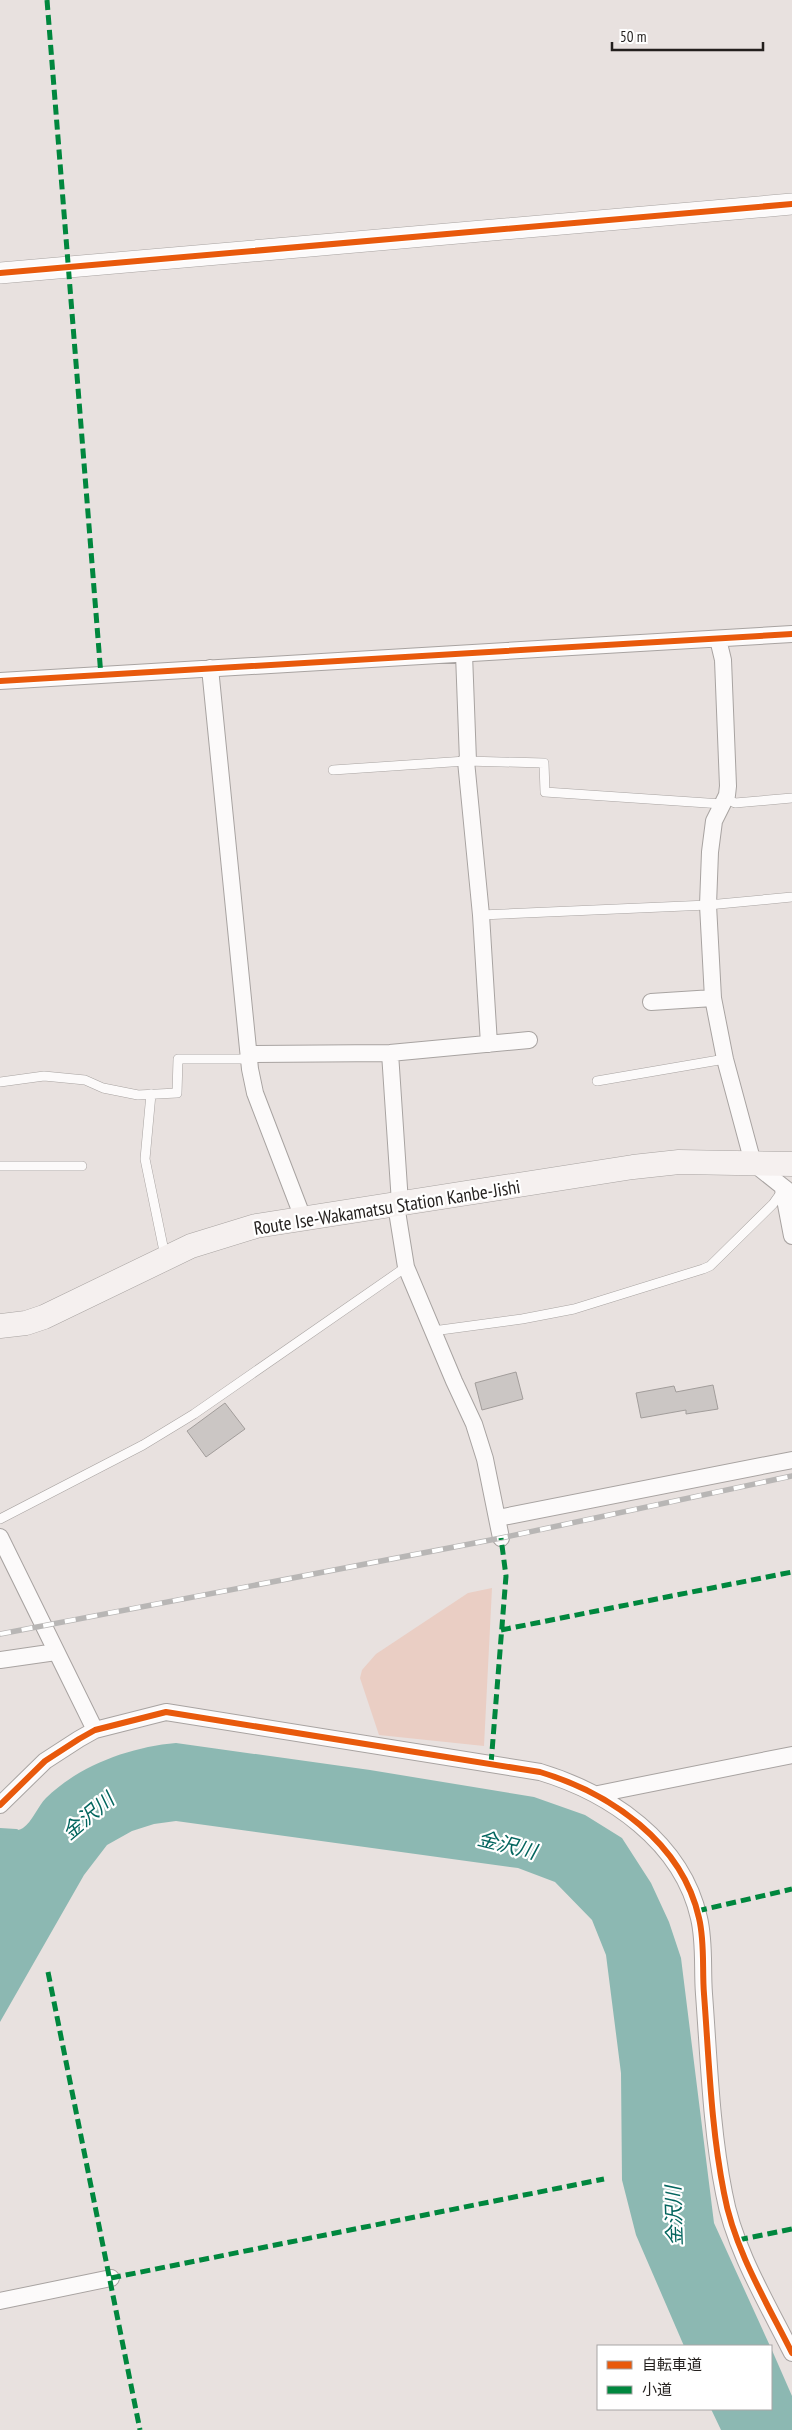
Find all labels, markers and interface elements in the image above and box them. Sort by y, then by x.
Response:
scale bar [612,20,763,52]
text: 50 m [620,27,646,46]
street label: Route Ise-Wakamatsu Station Kanbe-Jishi [252,1174,522,1240]
water label: 金沢川 [57,1785,121,1845]
water label: 金沢川 [475,1825,541,1865]
water label: 金沢川 [660,2184,688,2246]
legend [597,2345,772,2410]
text: 自転車道 [642,2355,702,2374]
text: 小道 [642,2380,672,2399]

